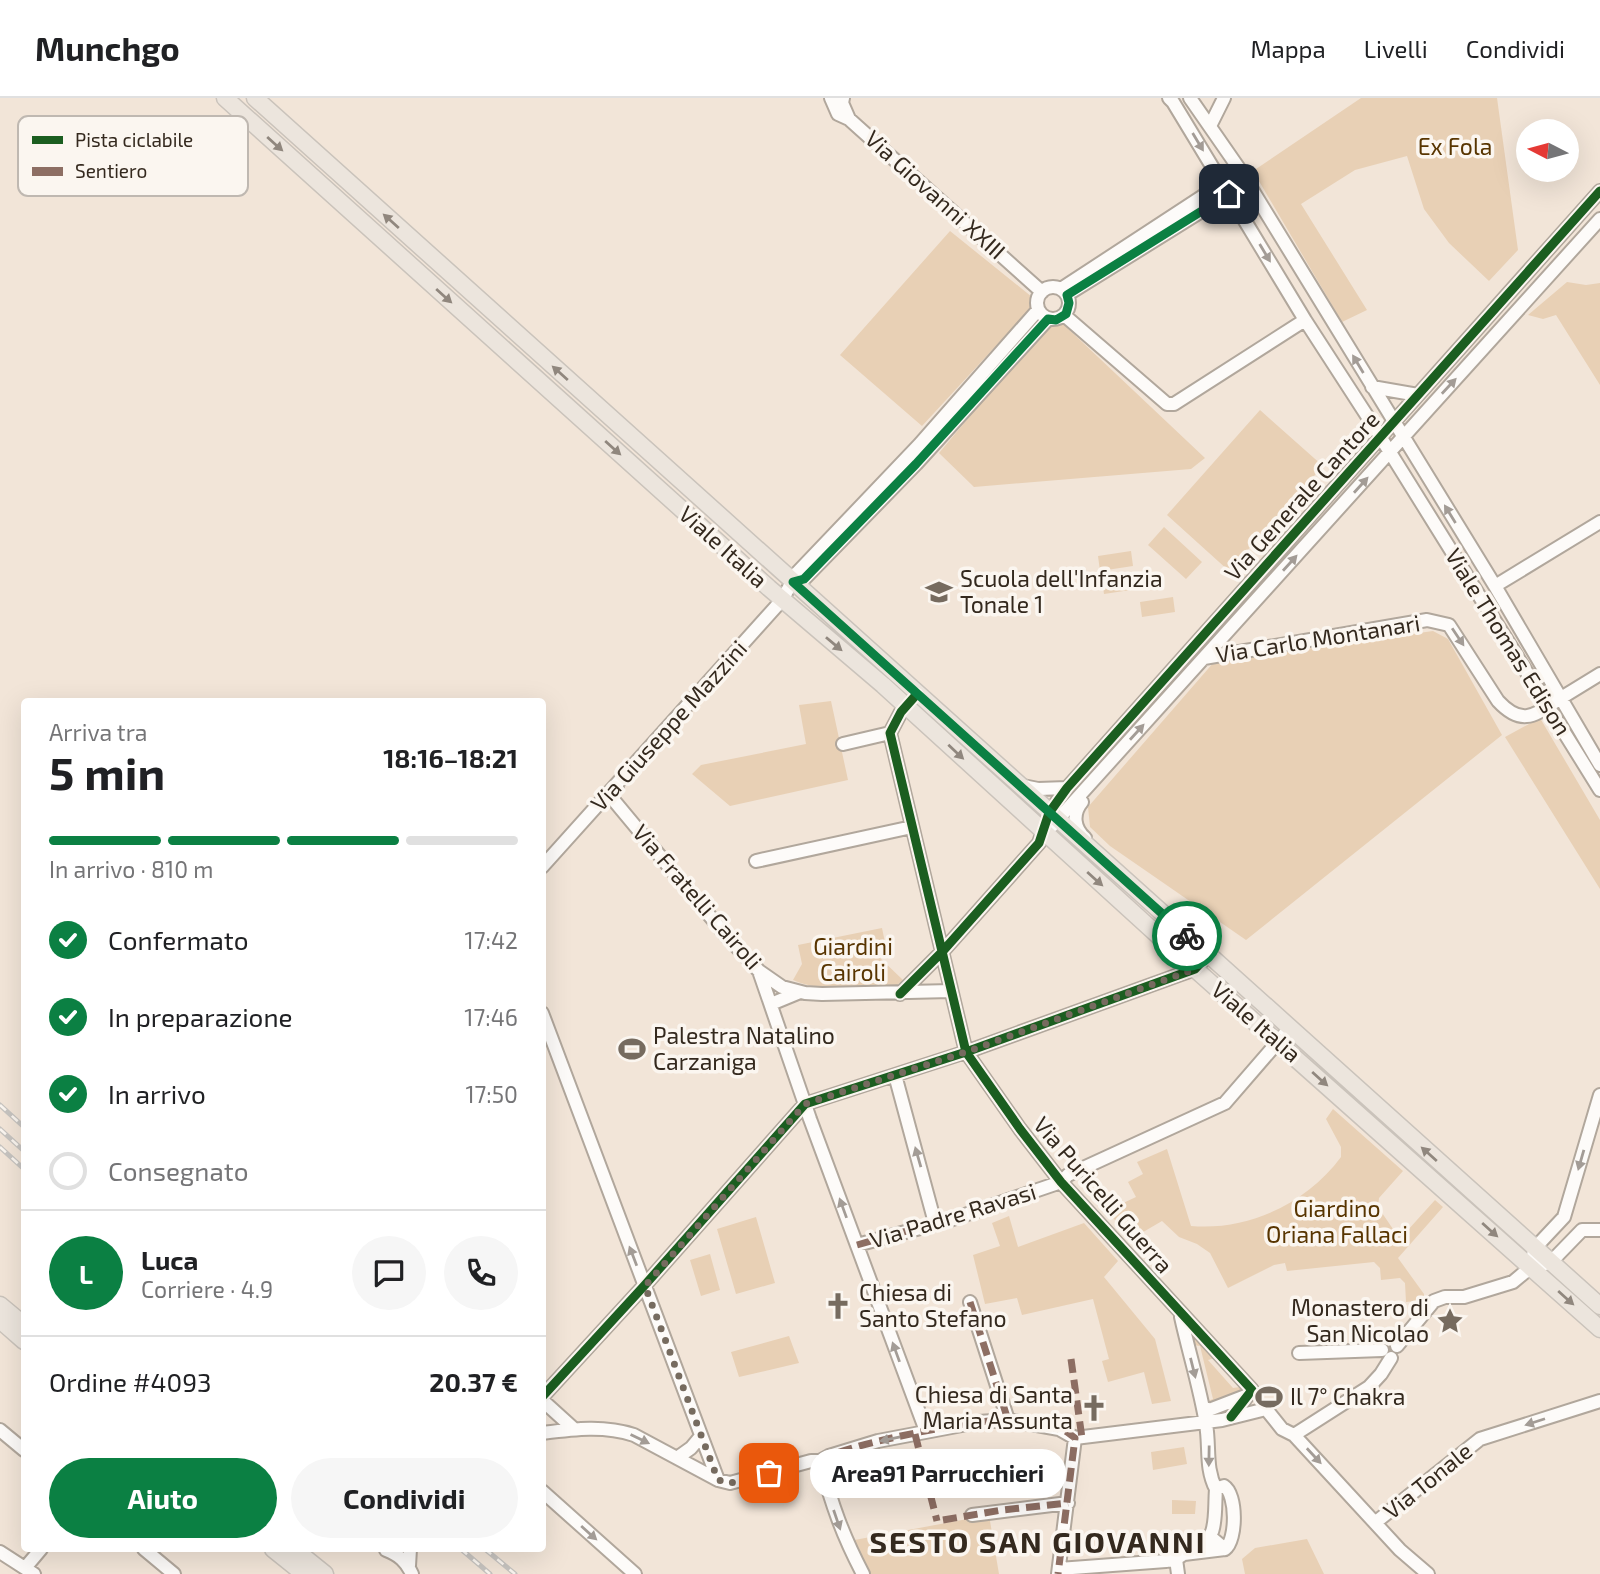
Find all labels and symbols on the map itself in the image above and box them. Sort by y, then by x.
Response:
legend [18,116,248,196]
north arrow [1516,119,1578,182]
street label: Via Giovanni XXIII [860,124,1012,265]
text: Pista ciclabile [75,128,193,151]
park label: Ex Fola [1418,132,1492,160]
one-way arrow [1192,133,1205,152]
one-way arrow [266,136,284,152]
text: Sentiero [75,159,147,182]
pin [1199,164,1259,224]
one-way arrow [383,213,400,229]
one-way arrow [1258,243,1271,262]
one-way arrow [435,288,453,304]
one-way arrow [1352,354,1364,373]
one-way arrow [552,366,569,381]
one-way arrow [1441,377,1457,395]
street label: Via Generale Cantore [1218,405,1385,586]
one-way arrow [604,440,621,456]
one-way arrow [1352,477,1368,494]
street label: Viale Italia [674,499,774,593]
one-way arrow [1444,504,1457,523]
street label: Viale Thomas Edison [1440,543,1578,740]
one-way arrow [1282,555,1297,572]
place label: Scuola dell'Infanzia Tonale 1 [960,564,1163,618]
school or university icon: Scuola dell'Infanzia Tonale 1 [924,577,954,607]
street label: Via Carlo Montanari [1214,608,1422,668]
one-way arrow [1451,628,1465,646]
street label: Via Giuseppe Mazzini [584,634,752,816]
one-way arrow [826,636,843,651]
one-way arrow [1129,724,1145,741]
one-way arrow [947,744,965,760]
street label: Via Fratelli Cairoli [627,818,768,975]
one-way arrow [1086,871,1104,887]
courier [1152,901,1222,971]
park label: Giardini Cairoli [813,932,893,986]
street label: Viale Italia [1206,975,1307,1068]
place label: Palestra Natalino Carzaniga [653,1021,835,1075]
sports icon: Palestra Natalino Carzaniga [617,1034,647,1064]
one-way arrow [1311,1070,1328,1086]
street label: Via Puricelli Guerra [1028,1110,1179,1278]
one-way arrow [912,1146,922,1167]
one-way arrow [1420,1146,1438,1162]
one-way arrow [1575,1150,1586,1172]
street label: Via Padre Ravasi [866,1176,1039,1254]
park label: Giardino Oriana Fallaci [1266,1194,1408,1248]
one-way arrow [838,1198,849,1219]
one-way arrow [1481,1222,1499,1238]
one-way arrow [628,1246,639,1267]
place label: Chiesa di Santo Stefano [859,1278,1007,1332]
one-way arrow [1557,1290,1575,1306]
church icon: Chiesa di Santo Stefano [823,1291,853,1321]
place label: Monastero di San Nicolao [1291,1293,1429,1347]
place icon: Monastero di San Nicolao [1435,1306,1465,1336]
one-way arrow [891,1341,902,1362]
one-way arrow [1188,1357,1199,1379]
place label: Chiesa di Santa Maria Assunta [915,1380,1073,1434]
sports icon: Il 7° Chakra [1254,1382,1284,1412]
place label: Il 7° Chakra [1290,1382,1405,1410]
church icon: Chiesa di Santa Maria Assunta [1079,1393,1109,1423]
one-way arrow [1524,1417,1545,1427]
one-way arrow [630,1433,650,1444]
one-way arrow [879,1433,901,1444]
street label: Via Tonale [1377,1436,1477,1524]
pin [739,1443,799,1503]
one-way arrow [1203,1445,1214,1467]
one-way arrow [1306,1447,1322,1464]
callout: Area91 Parrucchieri [811,1448,1066,1498]
one-way arrow [832,1509,843,1530]
district label: SESTO SAN GIOVANNI [869,1523,1207,1559]
one-way arrow [580,1524,597,1540]

